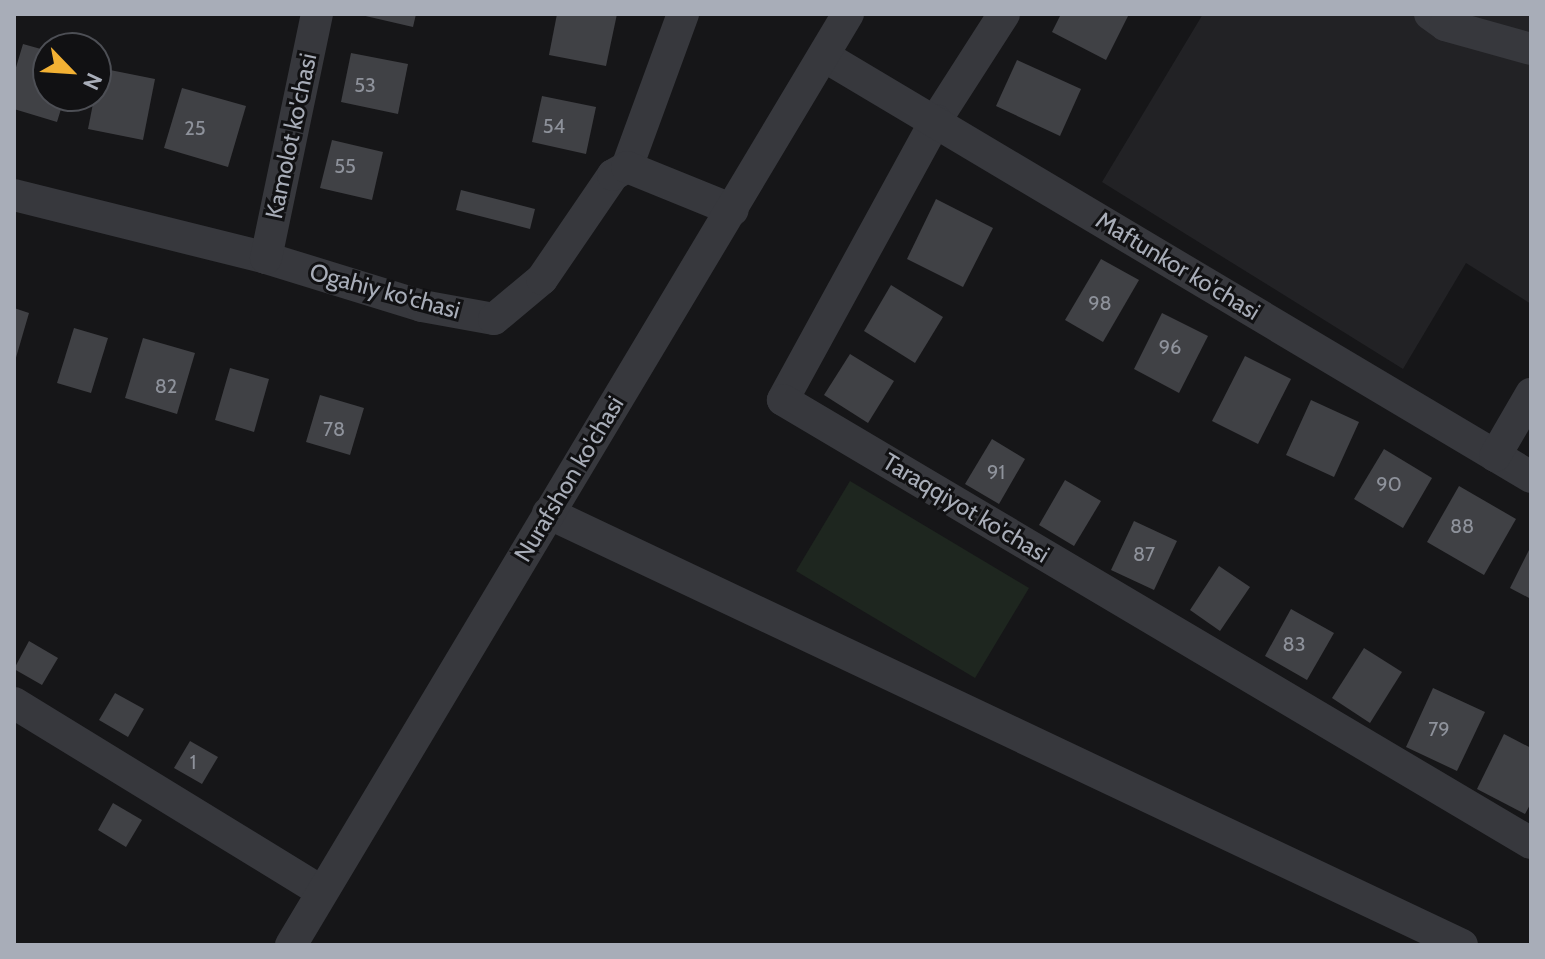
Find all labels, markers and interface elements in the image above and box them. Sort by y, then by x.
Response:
north arrow [32,32,112,112]
street label: Kamolot ko'chasi [259,51,323,221]
text: N [77,69,108,94]
house number: 53 [354,73,376,97]
house number: 54 [543,114,565,138]
house number: 25 [184,116,206,140]
house number: 55 [334,154,356,178]
street label: Maftunkor ko'chasi [1091,206,1265,326]
street label: Ogahiy ko'chasi [307,257,463,325]
house number: 98 [1088,291,1112,315]
house number: 96 [1159,335,1181,359]
house number: 82 [155,374,177,398]
street label: Nurafshon ko'chasi [508,391,630,567]
house number: 78 [323,417,345,441]
street label: Taraqqiyot ko'chasi [878,447,1054,569]
house number: 91 [987,460,1005,484]
house number: 90 [1376,472,1402,496]
house number: 88 [1450,514,1474,538]
house number: 87 [1133,542,1155,566]
house number: 83 [1283,632,1305,656]
house number: 79 [1428,717,1450,741]
house number: 1 [190,750,196,774]

